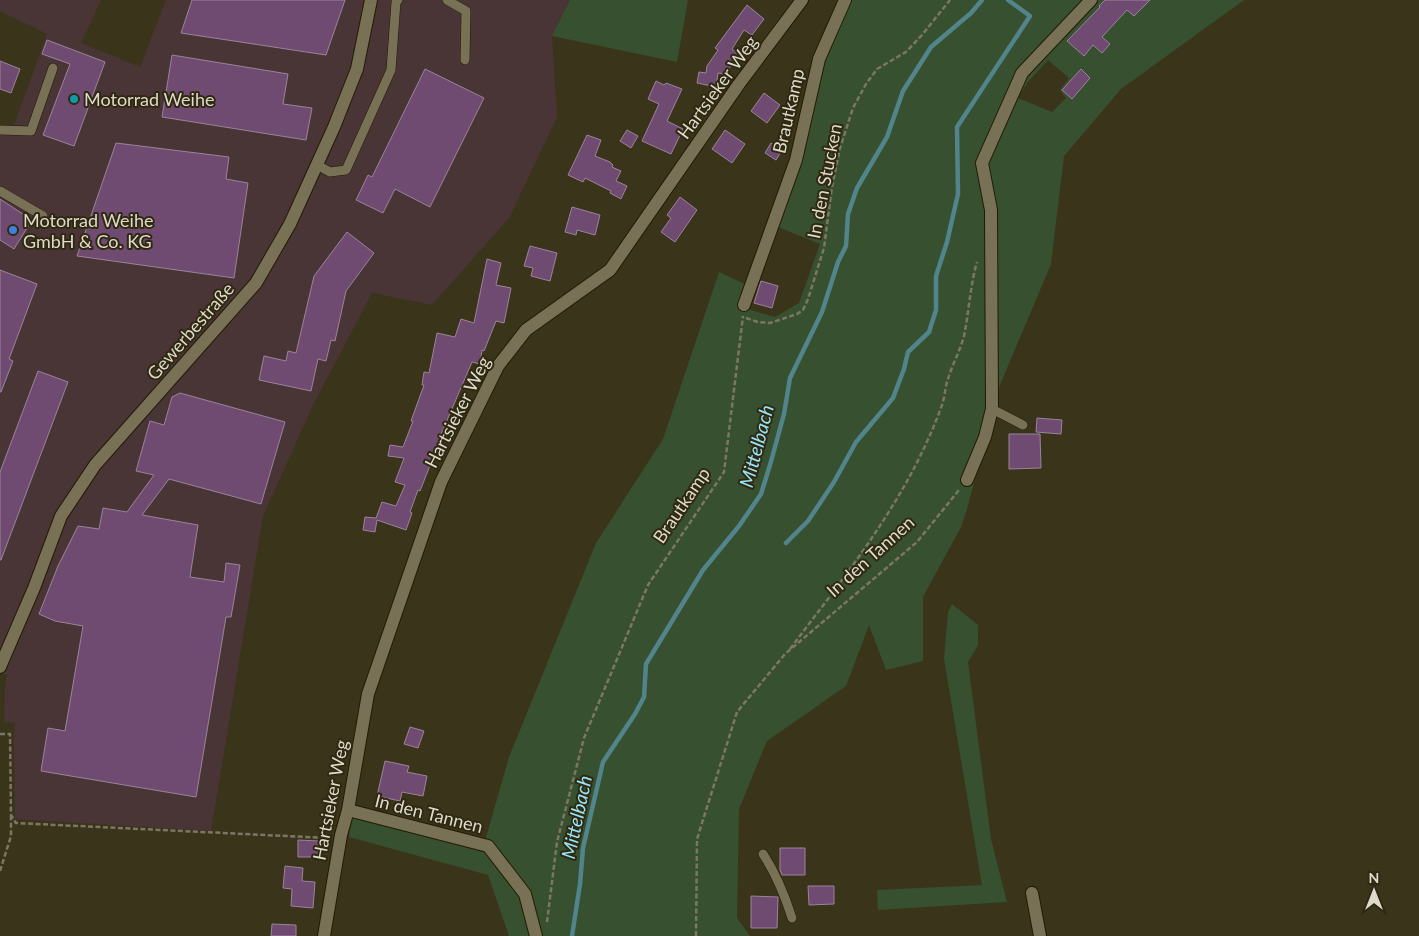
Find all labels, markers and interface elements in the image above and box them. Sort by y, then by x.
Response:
street label: Hartsieker Weg [672,31,762,143]
street label: Brautkamp [768,66,808,156]
place label: Motorrad Weihe [84,88,214,110]
marker: Motorrad Weihe [68,93,80,105]
street label: In den Stucken [802,122,846,240]
place label: Motorrad Weihe GmbH & Co. KG [23,209,153,252]
marker: Motorrad Weihe GmbH & Co. KG [7,224,19,236]
street label: Gewerbestraße [142,278,238,384]
street label: Hartsieker Weg [419,353,495,471]
water label: Mittelbach [734,402,778,490]
street label: Brautkamp [648,463,714,547]
street label: In den Tannen [822,511,918,601]
street label: Hartsieker Weg [308,738,352,862]
water label: Mittelbach [556,773,596,861]
street label: In den Tannen [373,789,485,837]
north arrow [1349,866,1399,916]
text: N [1369,869,1379,886]

